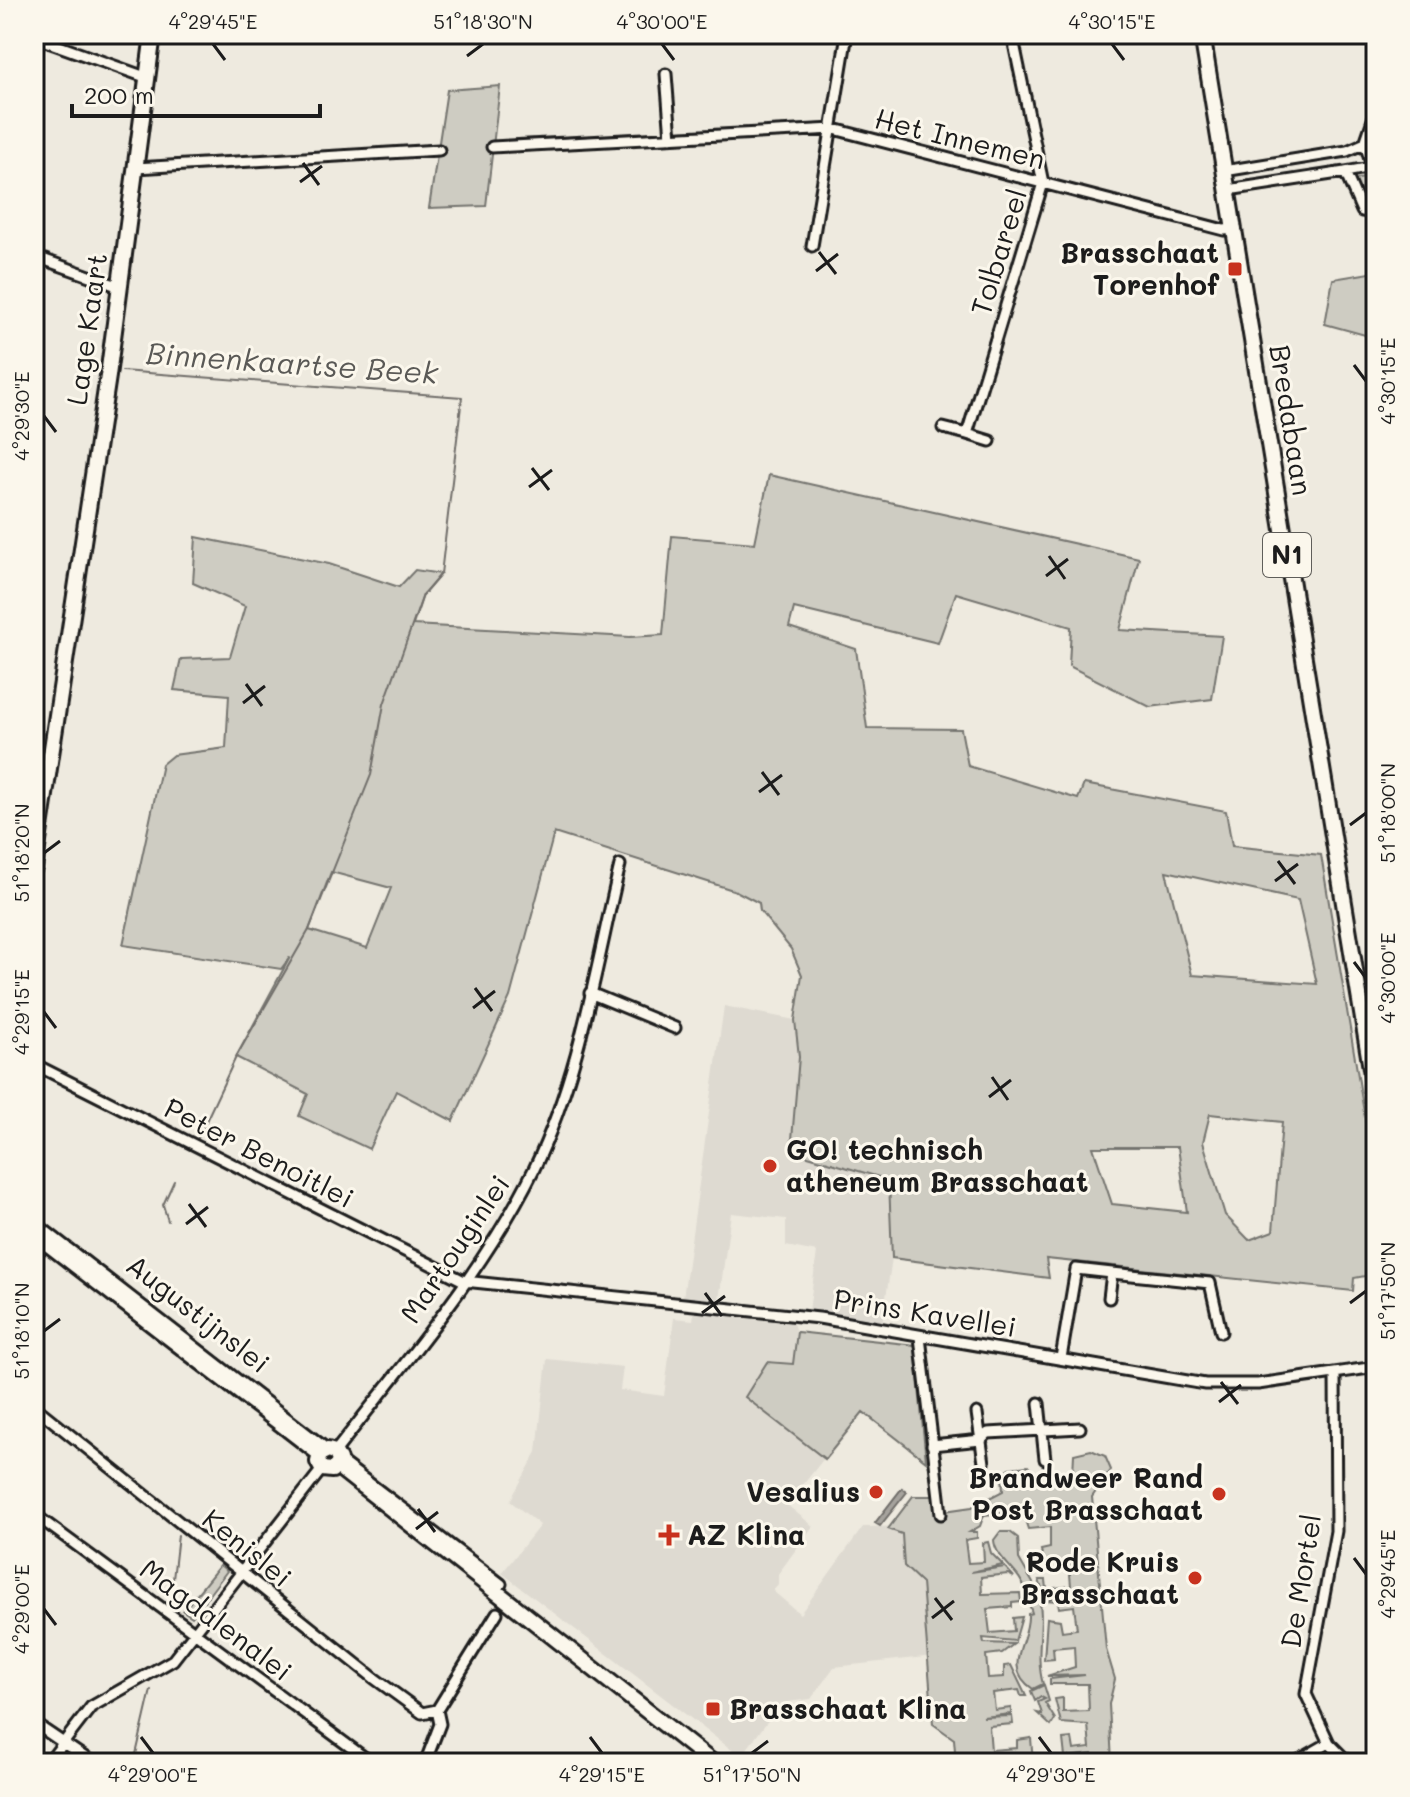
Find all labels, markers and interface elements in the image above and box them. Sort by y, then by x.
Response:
text: 4°29'45"E [169,8,257,34]
text: 51°18'30"N [433,8,533,34]
text: 4°30'00"E [616,8,708,34]
text: 4°30'15"E [1068,8,1156,34]
scale bar [72,68,320,118]
text: 200 m [84,79,154,110]
street label: Het Innemen [871,99,1049,177]
street label: Tolbareel [962,184,1034,319]
place label: Brasschaat Torenhof [1060,234,1220,302]
street label: Lage Kaart [58,251,114,407]
marker: Brasschaat Torenhof [1226,260,1244,278]
water label: Binnenkaartse Beek [145,332,440,392]
text: 4°30'15"E [1374,337,1400,425]
street label: Bredabaan [1262,342,1322,498]
text: 4°29'30"E [8,371,34,461]
road number: N1 [1263,533,1311,577]
text: 51°18'00"N [1374,763,1400,863]
text: 51°18'20"N [8,803,34,903]
text: 4°30'00"E [1374,932,1400,1024]
text: 4°29'15"E [8,969,34,1055]
street label: Peter Benoitlei [159,1089,360,1215]
place label: GO! technisch atheneum Brasschaat [786,1131,1088,1199]
marker: GO! technisch atheneum Brasschaat [761,1157,779,1175]
street label: Martouginlei [391,1167,517,1330]
text: 51°17'50"N [1374,1242,1400,1340]
street label: Augustijnslei [120,1246,278,1380]
street label: Prins Kavellei [831,1280,1019,1344]
text: 51°18'10"N [8,1283,34,1379]
place label: Brandweer Rand Post Brasschaat [969,1459,1203,1527]
place label: Vesalius [746,1473,860,1509]
marker: Vesalius [867,1483,885,1501]
marker: Brandweer Rand Post Brasschaat [1210,1485,1228,1503]
street label: Kenislei [196,1500,300,1594]
street label: De Mortel [1272,1511,1328,1650]
place label: AZ Klina [687,1516,805,1552]
marker: AZ Klina [658,1524,680,1546]
text: 4°29'45"E [1374,1530,1400,1618]
place label: Rode Kruis Brasschaat [1020,1543,1179,1611]
street label: Magdalenalei [133,1550,300,1688]
text: 4°29'00"E [8,1564,34,1654]
marker: Rode Kruis Brasschaat [1186,1569,1204,1587]
place label: Brasschaat Klina [729,1690,967,1726]
marker: Brasschaat Klina [704,1700,722,1718]
text: 4°29'00"E [108,1761,198,1787]
text: 4°29'15"E [559,1761,645,1787]
text: 51°17'50"N [703,1761,801,1787]
text: 4°29'30"E [1006,1761,1096,1787]

